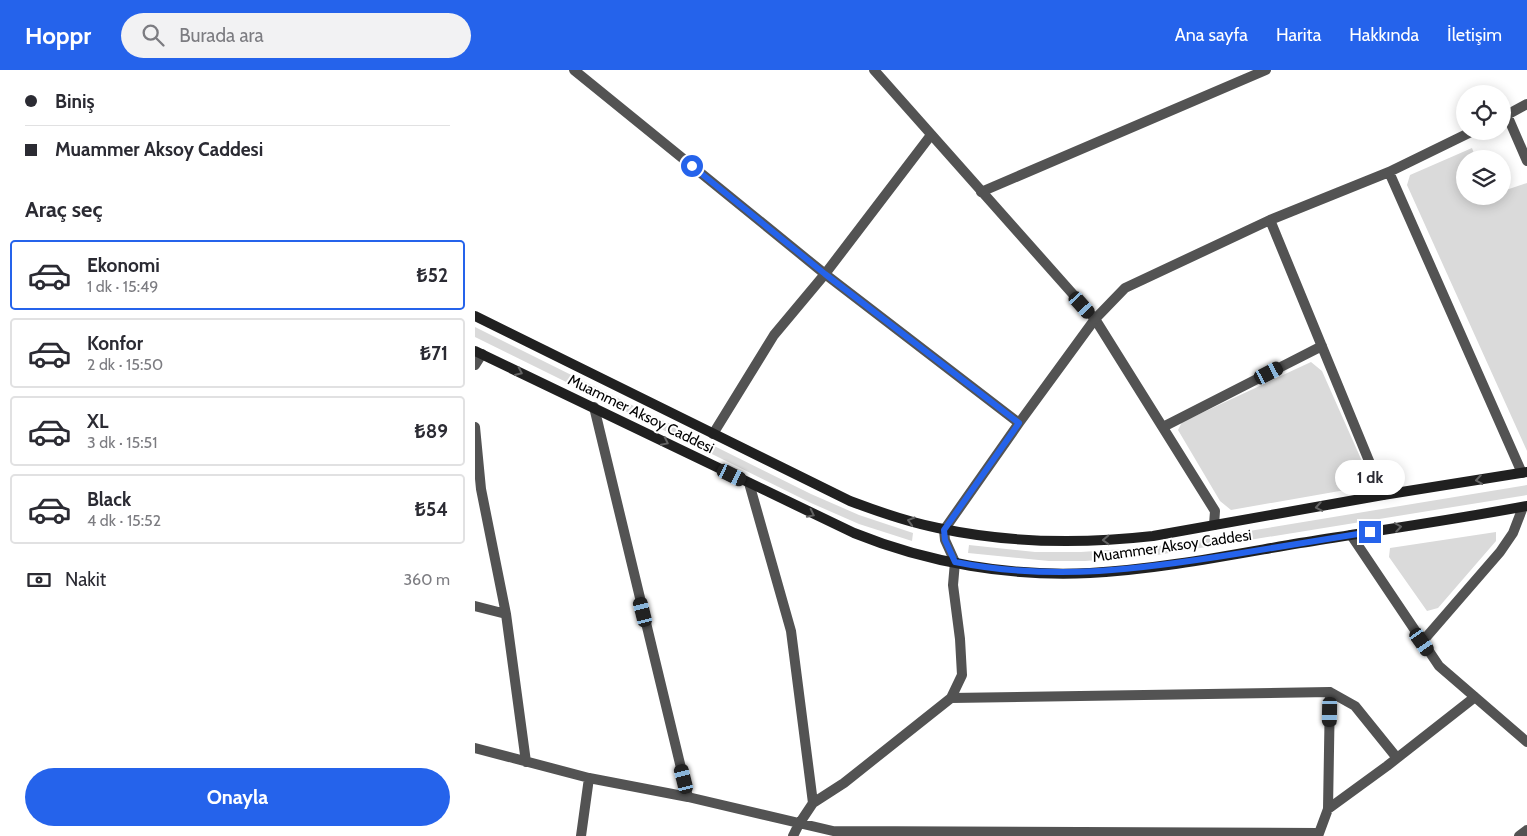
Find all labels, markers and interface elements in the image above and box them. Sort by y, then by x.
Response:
search box [121,13,471,58]
text: Hoppr [25,21,91,50]
icon: search [139,21,167,49]
text: Burada ara [179,24,264,47]
text: Ana sayfa [1175,24,1248,46]
text: Harita [1276,24,1321,46]
text: Hakkında [1349,24,1419,46]
text: İletişim [1447,24,1502,46]
map controls [1456,85,1511,205]
button: locate [1456,85,1511,140]
text: Biniş [55,90,95,113]
text: Muammer Aksoy Caddesi [55,138,263,161]
button: layers [1456,150,1511,205]
route start [681,155,703,177]
text: Araç seç [25,196,102,223]
icon: car [27,253,72,298]
text: Ekonomi [87,254,160,277]
text: ₺52 [416,264,448,287]
text: 1 dk · 15:49 [87,277,158,296]
car [1066,289,1097,321]
icon: car [27,331,72,376]
text: Konfor [87,332,143,355]
text: ₺71 [420,342,448,365]
text: 2 dk · 15:50 [87,355,163,374]
car [1252,360,1285,386]
one-way arrow [514,366,523,376]
street label: Muammer Aksoy Caddesi [565,371,717,457]
icon: car [27,409,72,454]
text: XL [87,410,108,433]
text: ₺89 [415,420,448,443]
text: 3 dk · 15:51 [87,433,157,452]
one-way arrow [660,436,669,446]
callout: 1 dk [1335,460,1405,494]
car [715,462,748,488]
text: 1 dk [1357,468,1383,487]
one-way arrow [1475,474,1483,484]
icon: car [27,487,72,532]
text: Black [87,488,131,511]
text: ₺54 [415,498,448,521]
one-way arrow [1314,501,1323,511]
one-way arrow [806,508,815,518]
text: 4 dk · 15:52 [87,511,161,530]
one-way arrow [907,517,915,527]
route end [1359,521,1381,543]
one-way arrow [1395,522,1403,533]
street label: Muammer Aksoy Caddesi [1091,526,1253,566]
one-way arrow [1102,535,1110,545]
icon: cash [25,566,53,594]
text: Nakit [65,568,106,591]
text: 360 m [403,570,450,589]
car [632,596,653,628]
car [1407,625,1436,659]
car [1322,697,1337,727]
car [673,763,694,795]
button: Onayla [25,768,450,826]

